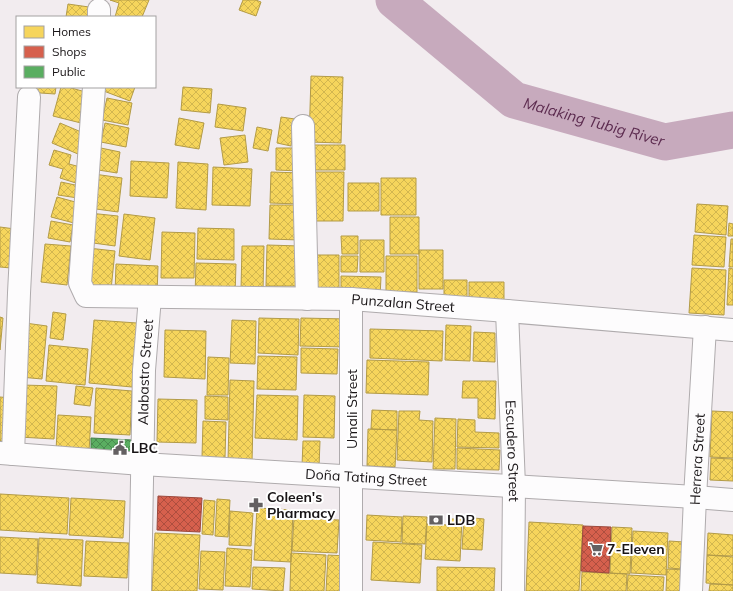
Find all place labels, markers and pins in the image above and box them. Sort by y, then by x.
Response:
place label: LBC [131,439,158,457]
public building icon: LBC [112,440,128,456]
place label: Coleen's Pharmacy [267,488,335,522]
pharmacy icon: Coleen's Pharmacy [248,497,264,513]
place label: LDB [447,511,476,529]
bank icon: LDB [428,512,444,528]
place label: 7-Eleven [607,540,665,558]
supermarket icon: 7-Eleven [588,541,604,557]

